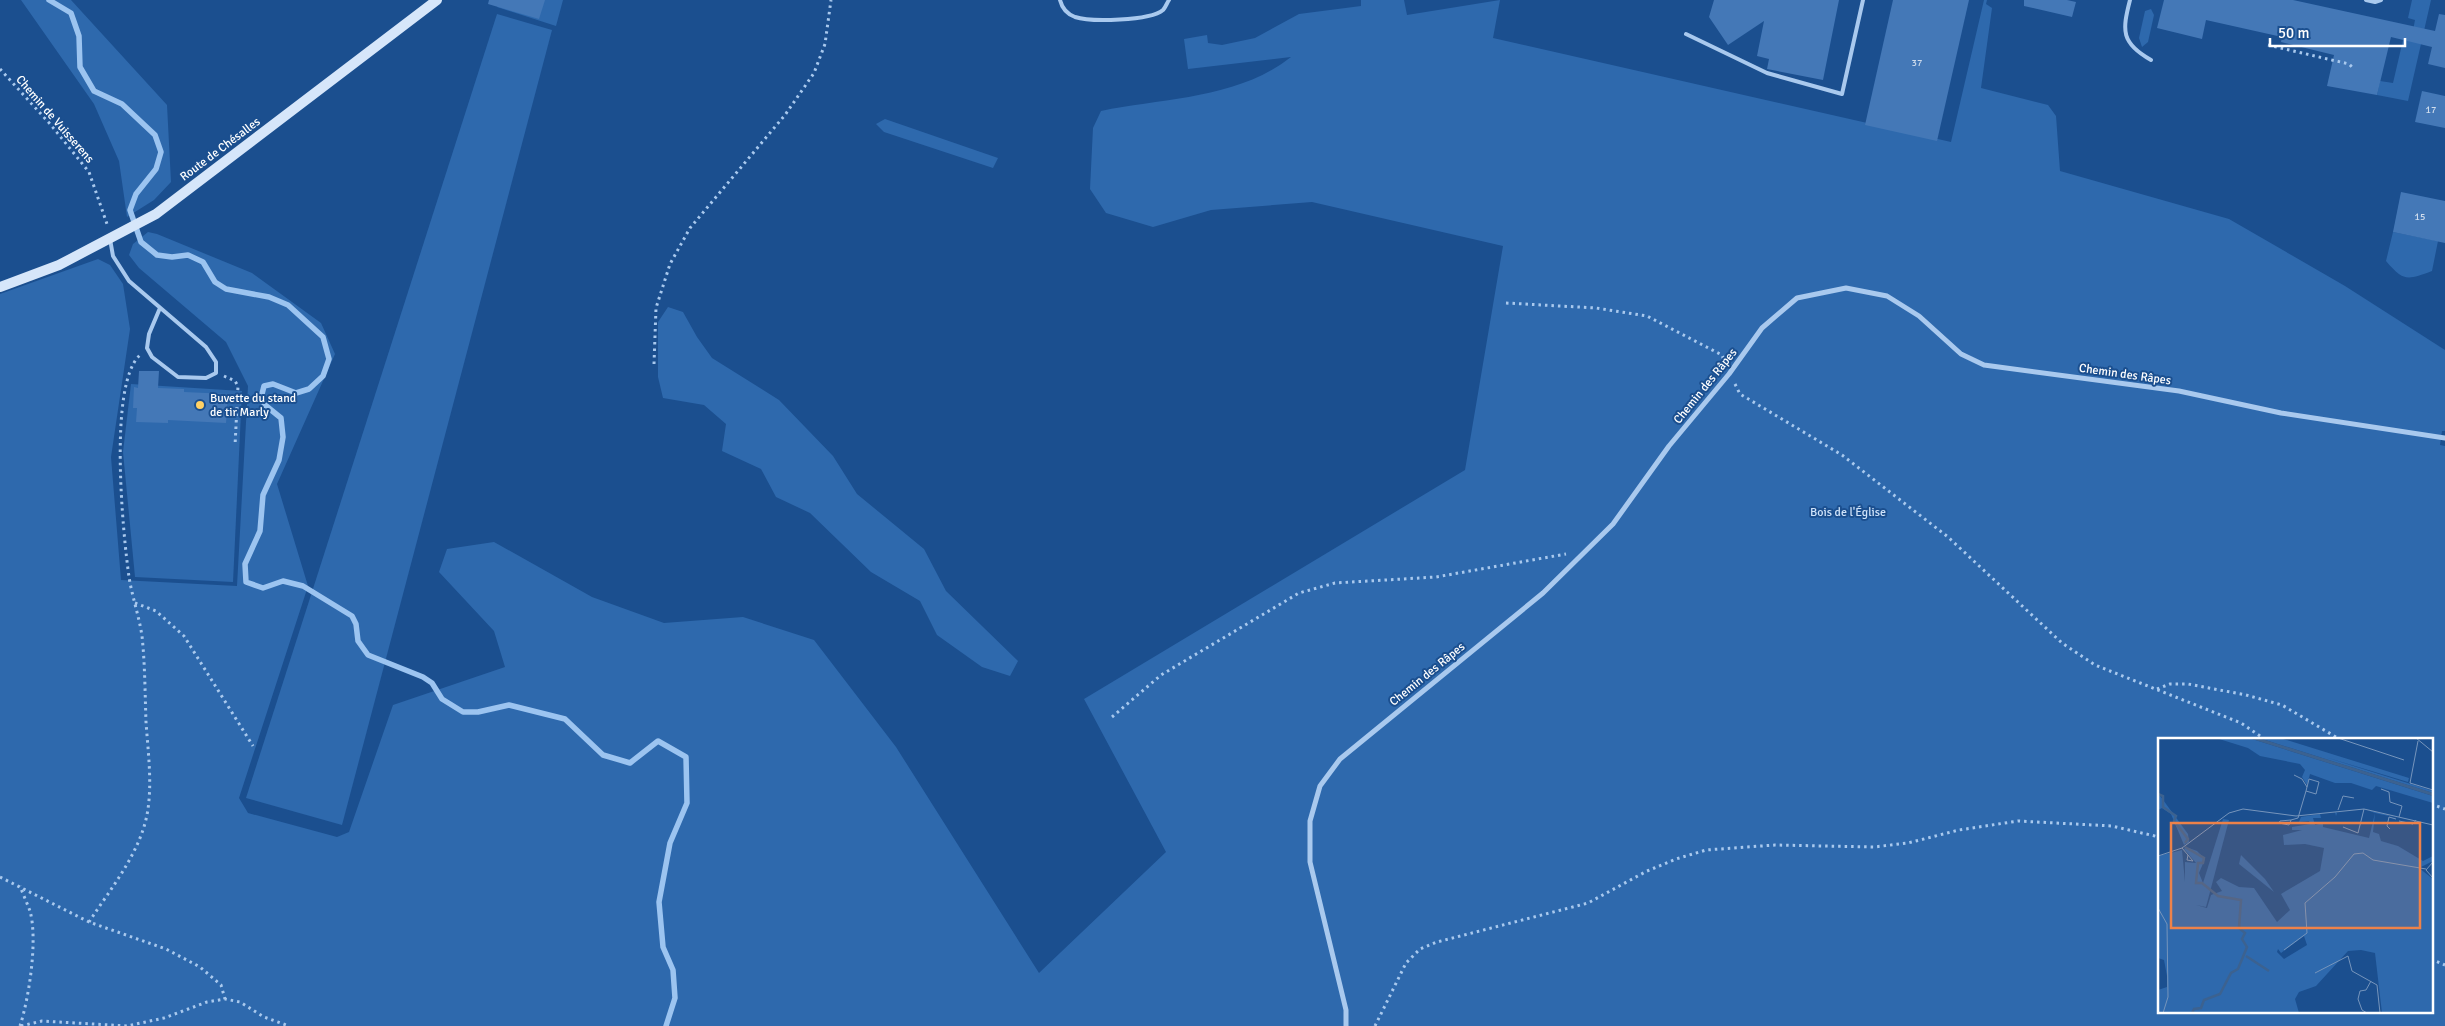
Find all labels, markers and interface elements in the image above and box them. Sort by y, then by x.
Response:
scale bar [2270,15,2405,47]
text: 50 m [2278,24,2309,42]
house number: 37 [1912,57,1922,69]
street label: Chemin de Vuisserens [12,72,97,166]
house number: 17 [2426,104,2436,116]
street label: Route de Chésalles [177,114,263,185]
house number: 15 [2415,211,2425,223]
street label: Chemin des Râpes [1670,346,1740,427]
street label: Chemin des Râpes [2078,361,2172,388]
place label: Buvette du stand de tir Marly [210,391,296,420]
marker: Buvette du stand de tir Marly [194,399,206,411]
park label: Bois de l'Église [1810,505,1886,520]
street label: Chemin des Râpes [1387,639,1468,709]
inset map [2158,738,2432,1014]

